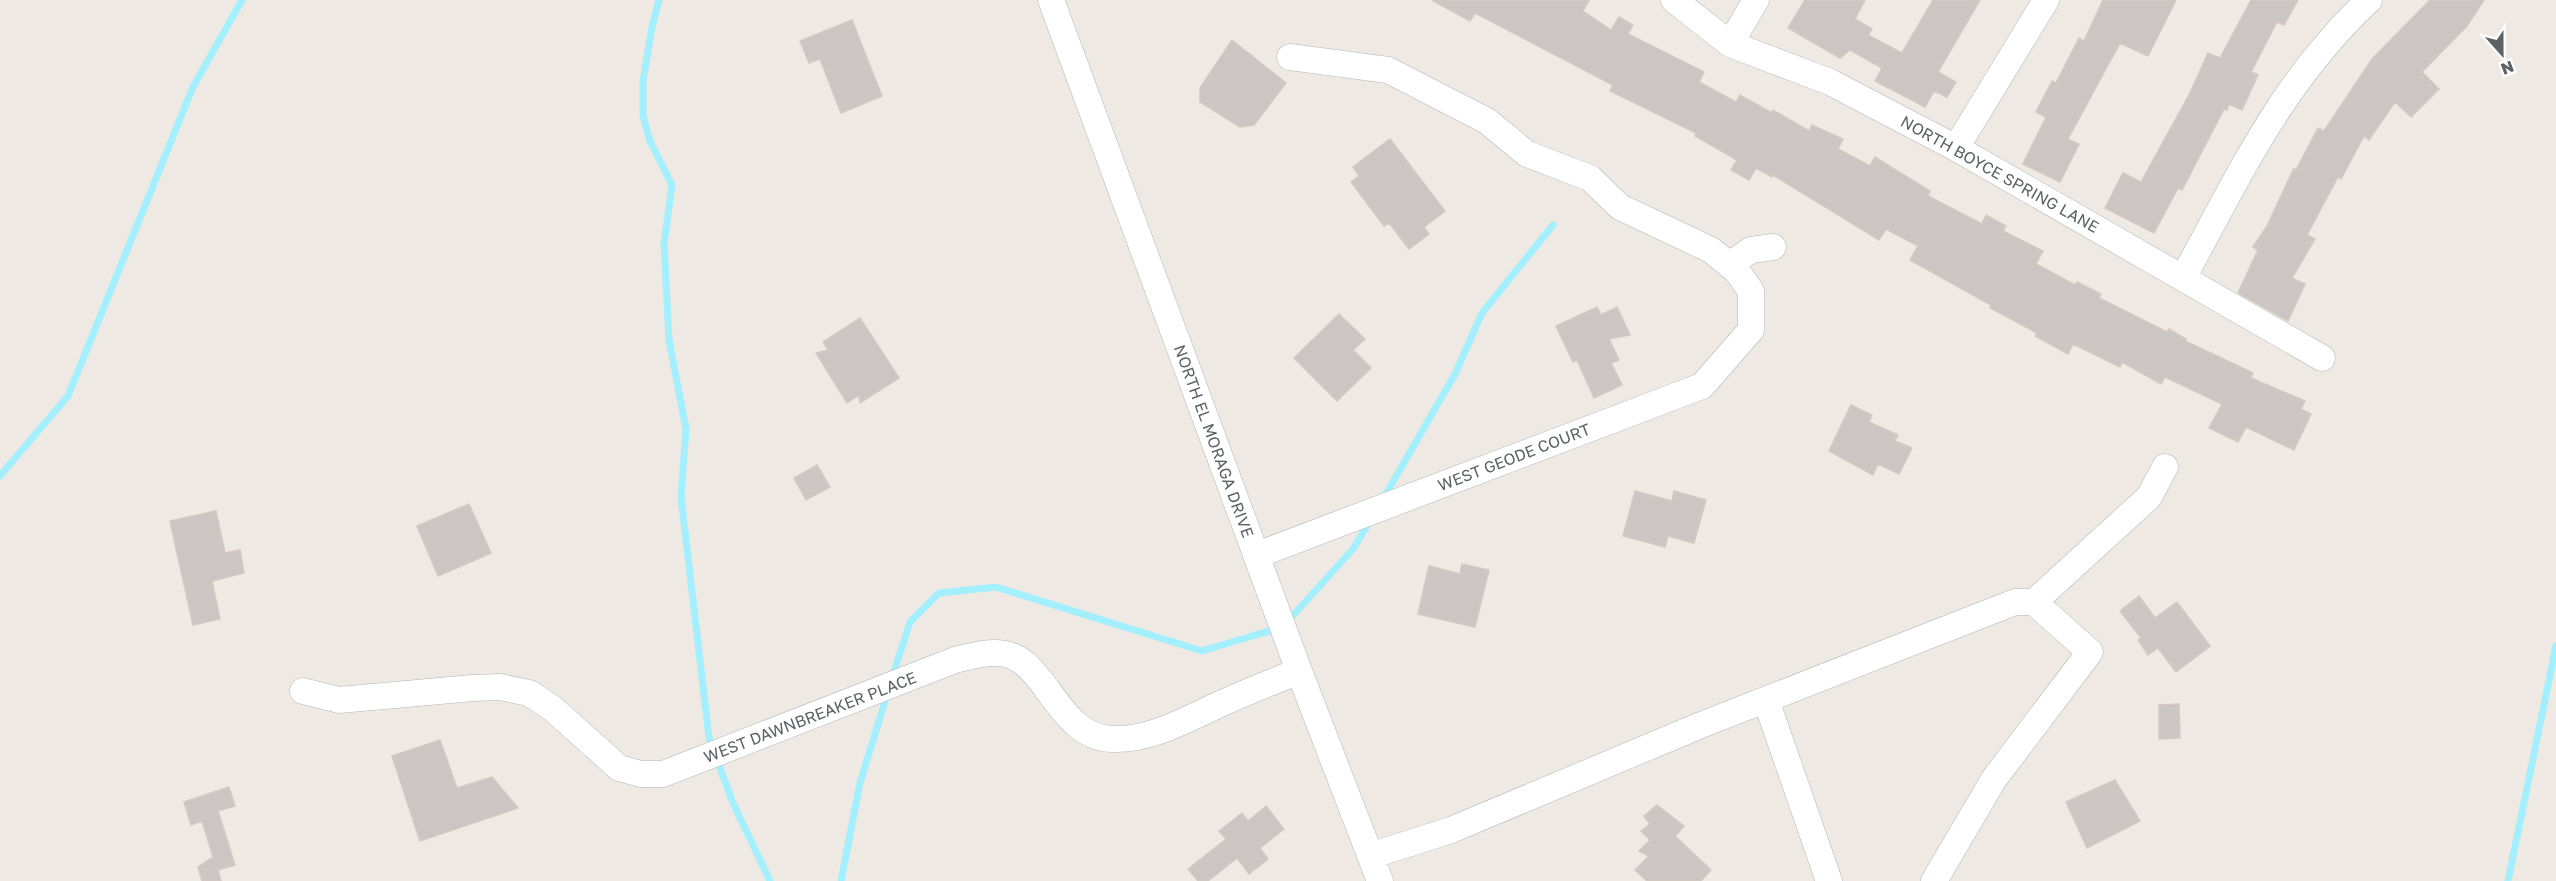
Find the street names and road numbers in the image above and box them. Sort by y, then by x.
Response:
street label: NORTH BOYCE SPRING LANE [1897,111,2103,237]
street label: NORTH EL MORAGA DRIVE [1170,342,1258,540]
street label: WEST GEODE COURT [1435,419,1593,495]
street label: WEST DAWNBREAKER PLACE [701,667,919,767]

